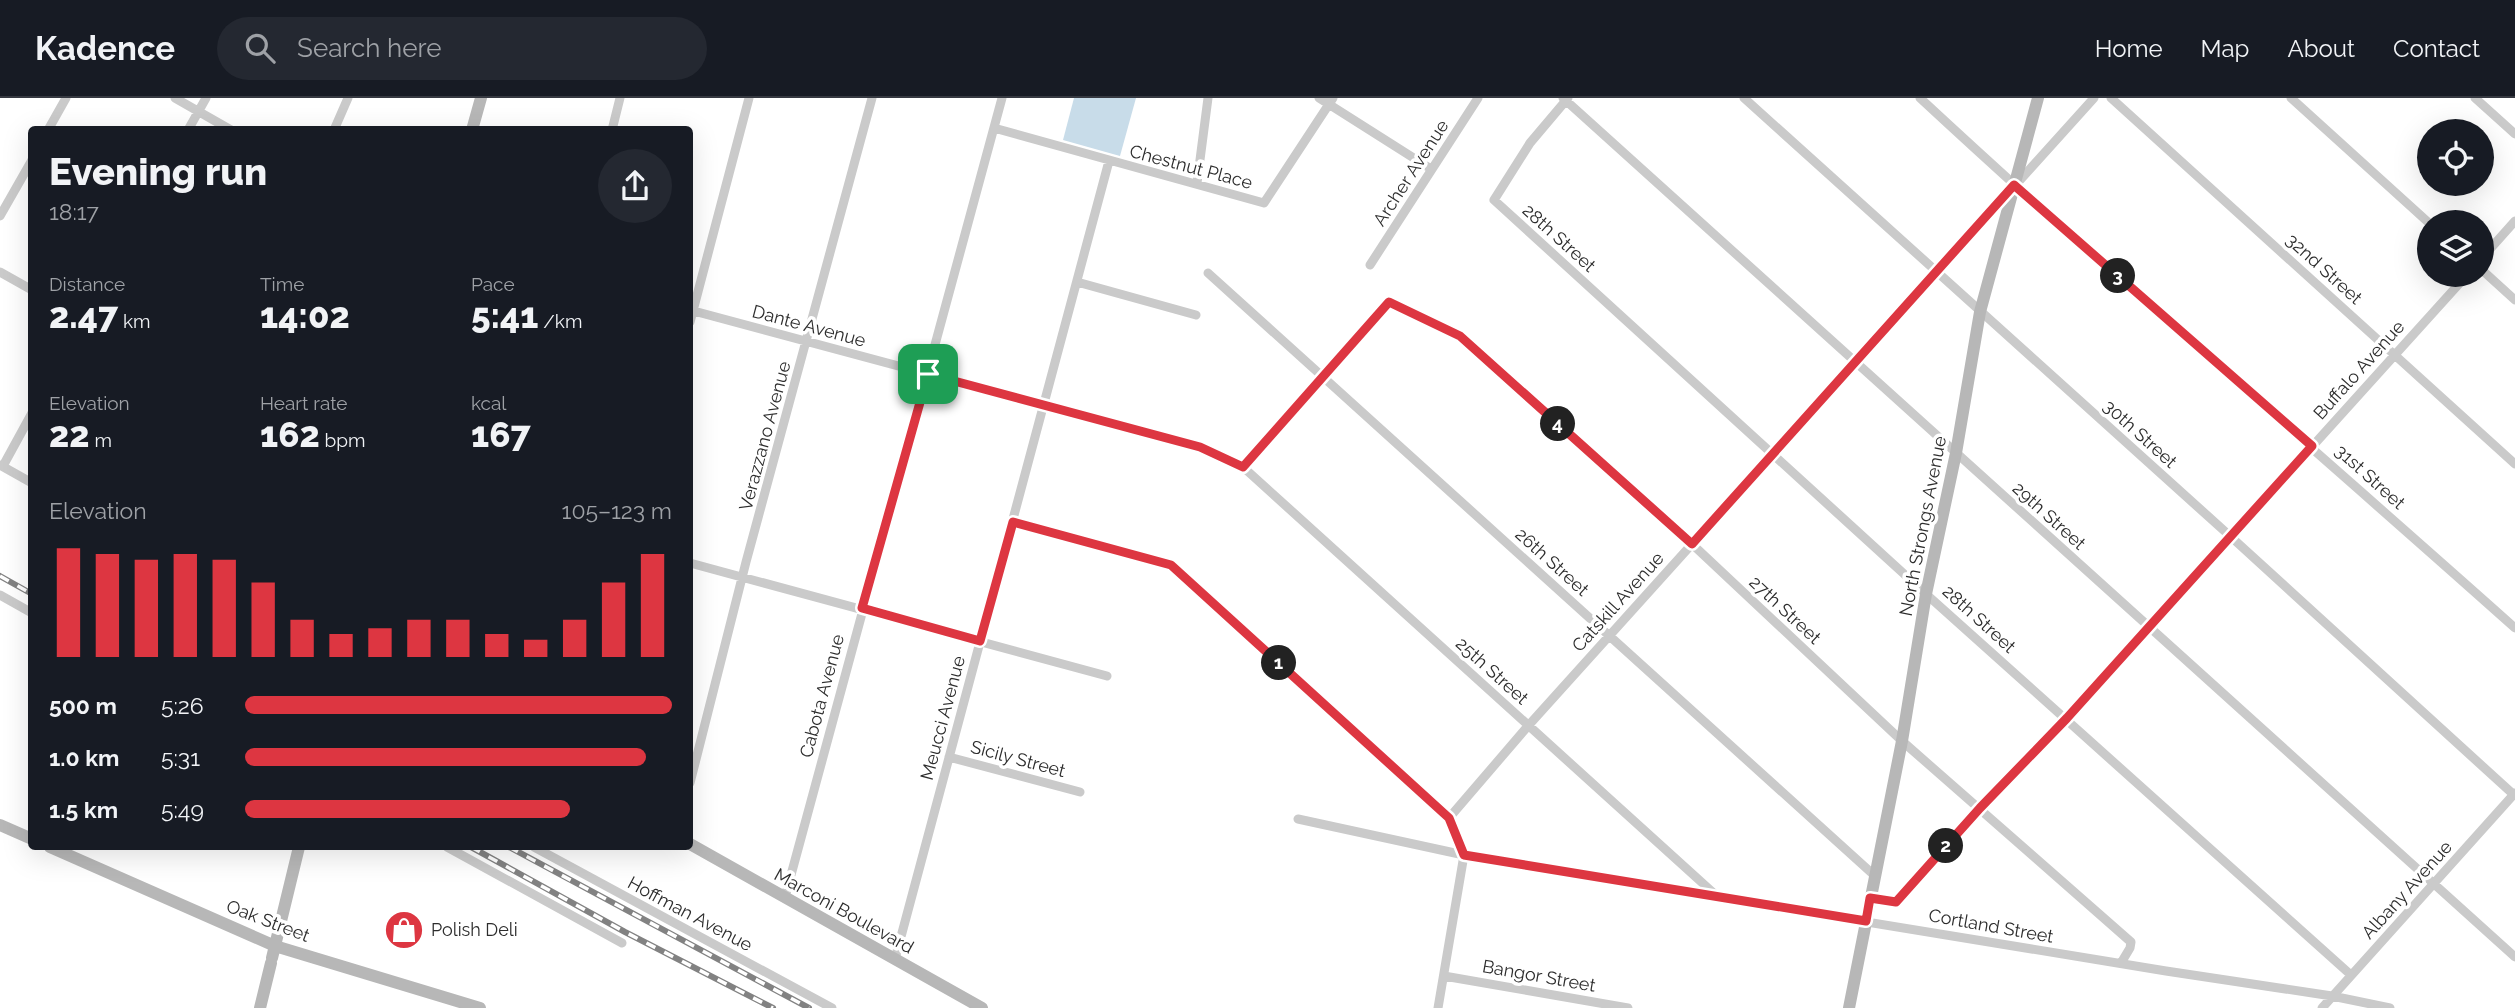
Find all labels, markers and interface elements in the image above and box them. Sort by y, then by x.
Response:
search box [217,17,707,80]
text: Kadence [35,29,175,68]
icon: search [241,29,279,67]
text: Search here [297,33,441,63]
text: Home [2095,34,2163,63]
text: Map [2201,34,2249,63]
text: About [2287,34,2355,63]
text: Contact [2393,34,2480,63]
street label: Archer Avenue [1368,115,1453,230]
map controls [2417,119,2494,287]
button: locate [2417,119,2494,196]
street label: Chestnut Place [1127,140,1255,193]
text: Evening run [49,149,267,194]
button: share [598,149,672,223]
text: 18:17 [49,198,99,225]
street label: 28th Street [1518,199,1600,276]
button: layers [2417,210,2494,287]
street label: 32nd Street [2282,229,2367,308]
pin: 3 [2100,258,2136,294]
text: 3 [2112,264,2123,286]
text: Distance [49,273,125,295]
text: Time [260,273,304,295]
text: Pace [471,273,515,295]
text: 2.47 [49,295,118,336]
text: 14:02 [260,295,350,336]
text: 5:41 [471,295,538,336]
street label: Dante Avenue [750,300,869,351]
text: km [118,310,150,332]
text: /km [538,310,582,332]
street label: Buffalo Avenue [2309,316,2409,423]
pin [898,344,958,404]
icon: arrive [909,355,947,393]
street label: Verazzano Avenue [734,359,795,513]
text: Elevation [49,392,130,414]
text: Heart rate [260,392,348,414]
text: kcal [471,392,507,414]
street label: 30th Street [2099,395,2181,472]
pin: 4 [1540,406,1576,442]
text: 4 [1552,412,1563,434]
text: 22 [49,414,90,455]
text: 162 [260,414,320,455]
text: 167 [471,414,531,455]
text: m [90,429,112,451]
text: bpm [320,429,365,451]
street label: North Strongs Avenue [1895,434,1950,618]
street label: 31st Street [2331,440,2410,513]
street label: 29th Street [2009,477,2090,554]
text: Elevation [49,497,147,524]
text: 105–123 m [562,497,672,524]
street label: 26th Street [1511,523,1593,600]
street label: Catskill Avenue [1567,547,1668,656]
street label: 27th Street [1745,571,1825,648]
street label: 28th Street [1938,580,2020,657]
street label: Cabota Avenue [795,631,848,760]
street label: 25th Street [1452,633,1533,709]
pin: 1 [1262,646,1296,680]
text: 1 [1274,651,1283,673]
street label: Meucci Avenue [916,653,969,782]
text: 500 m [49,692,117,719]
text: 5:26 [161,692,204,719]
street label: Sicily Street [969,736,1068,781]
text: 1.0 km [49,744,119,771]
text: 5:31 [161,744,200,771]
text: 1.5 km [49,796,118,823]
text: 5:49 [161,796,204,823]
pin: 2 [1928,828,1964,864]
text: 2 [1940,834,1951,856]
street label: Albany Avenue [2357,836,2456,943]
street label: Marconi Boulevard [771,864,918,958]
street label: Hoffman Avenue [624,872,757,955]
street label: Oak Street [224,895,313,946]
street label: Cortland Street [1927,904,2055,947]
shop icon: Polish Deli [383,909,425,951]
place label: Polish Deli [431,919,518,940]
street label: Bangor Street [1481,955,1597,996]

